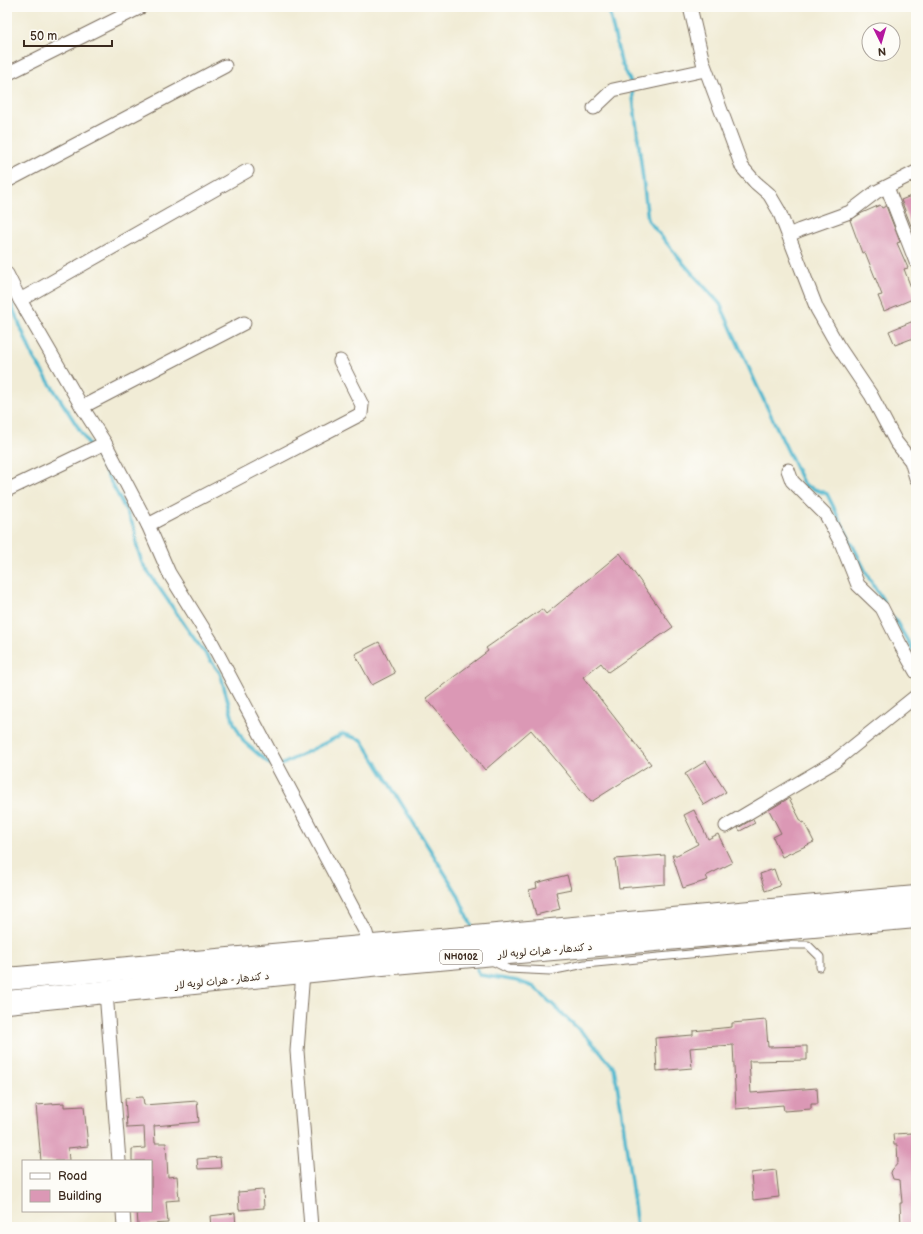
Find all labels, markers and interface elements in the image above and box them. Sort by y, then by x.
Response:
scale bar [24,22,112,48]
north arrow [861,22,901,62]
text: 50 m [30,29,57,44]
text: N [877,45,887,58]
street label: د کندهار - هرات لويه لار [496,941,593,962]
road number: NH0102 [440,950,482,964]
street label: د کندهار - هرات لويه لار [173,970,270,993]
legend [22,1160,152,1212]
text: Road [58,1169,87,1184]
text: Building [58,1189,102,1204]

